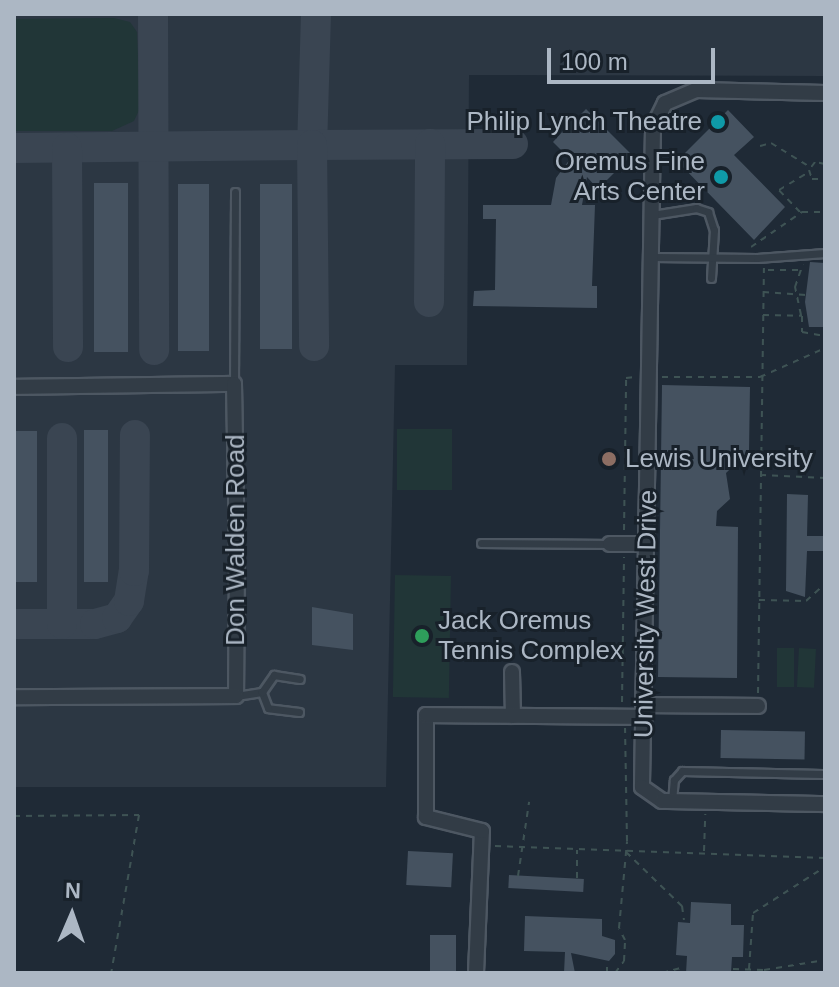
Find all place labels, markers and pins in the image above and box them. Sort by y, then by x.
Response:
place label: Philip Lynch Theatre [466,106,702,138]
marker: Philip Lynch Theatre [709,113,727,131]
place label: Oremus Fine Arts Center [555,146,705,208]
marker: Oremus Fine Arts Center [712,168,730,186]
place label: Lewis University [625,443,813,475]
marker: Lewis University [600,450,618,468]
place label: Jack Oremus Tennis Complex [438,605,623,666]
marker: Jack Oremus Tennis Complex [413,627,431,645]

